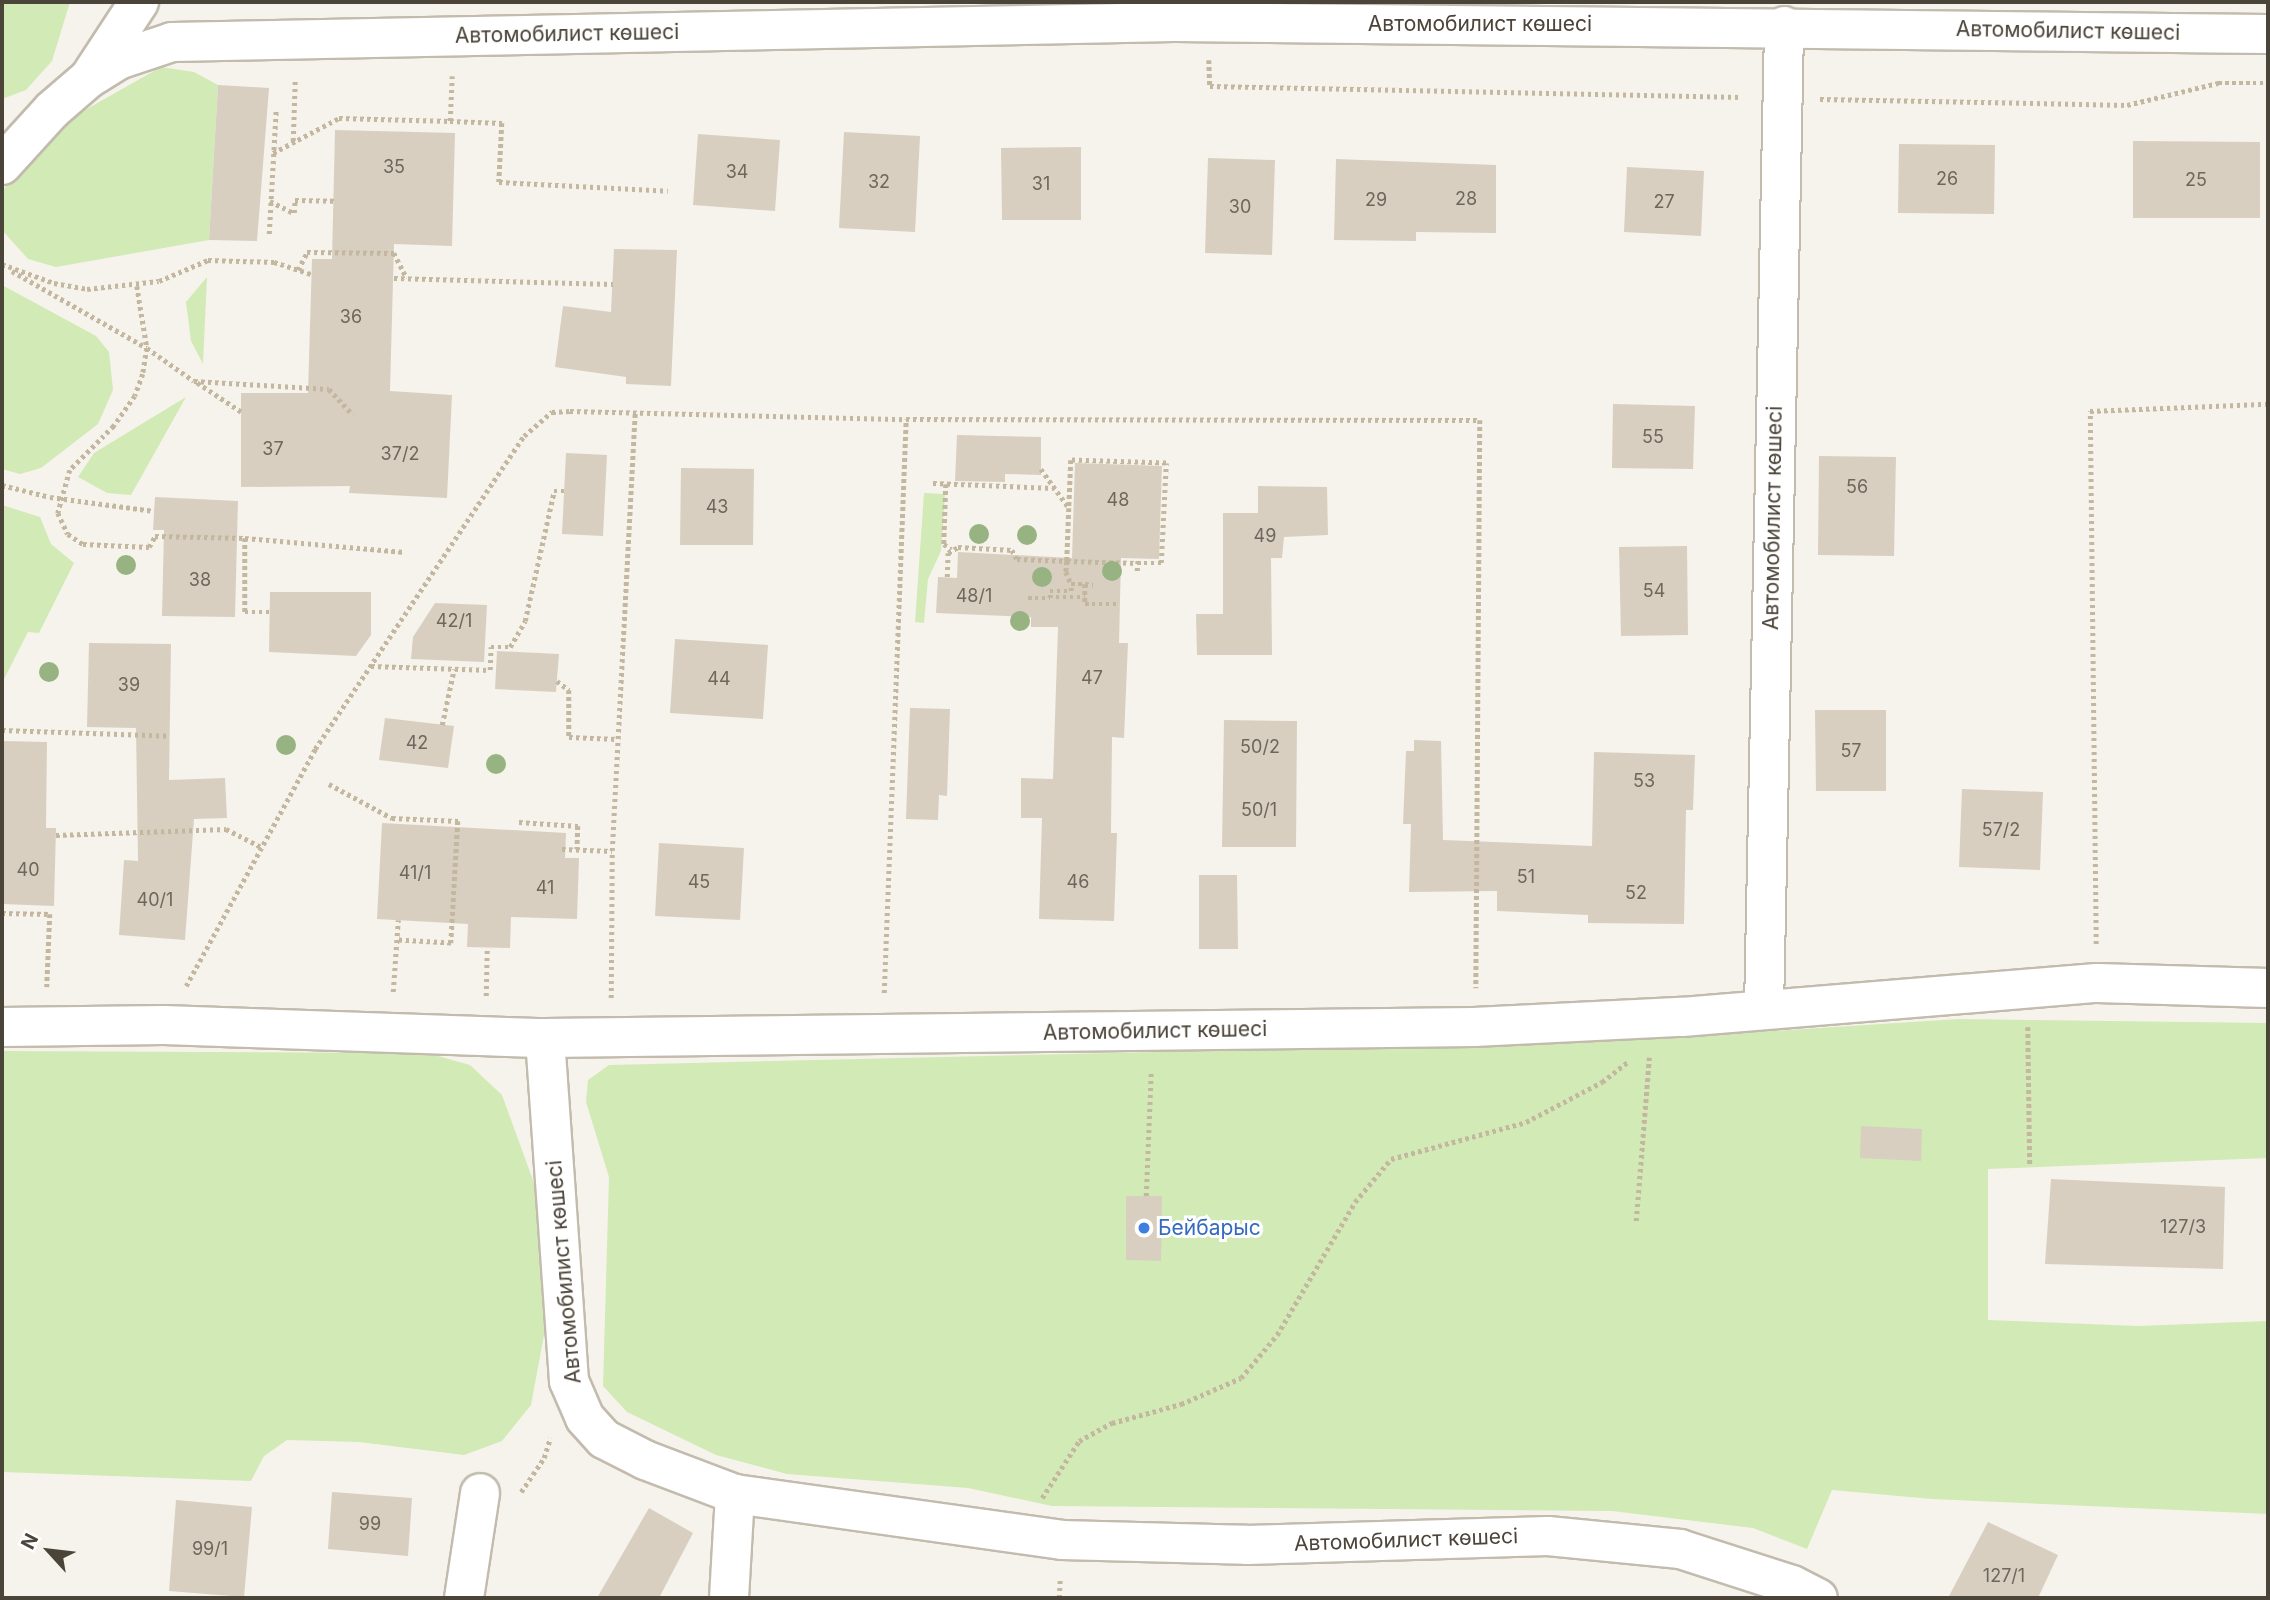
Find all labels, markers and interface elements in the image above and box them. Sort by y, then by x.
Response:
street label: Автомобилист көшесі [1368,11,1592,37]
street label: Автомобилист көшесі [1956,16,2180,46]
street label: Автомобилист көшесі [455,19,679,49]
house number: 35 [383,156,405,178]
house number: 34 [726,161,748,183]
house number: 26 [1936,168,1958,190]
house number: 25 [2185,169,2207,191]
house number: 32 [868,171,890,193]
house number: 31 [1032,173,1050,195]
house number: 28 [1455,188,1477,210]
house number: 29 [1365,189,1387,211]
house number: 27 [1653,191,1675,213]
house number: 30 [1229,196,1251,218]
house number: 36 [340,306,362,328]
street label: Автомобилист көшесі [1758,406,1788,630]
house number: 55 [1642,426,1664,448]
house number: 37 [262,438,284,460]
house number: 37/2 [381,443,419,465]
house number: 56 [1846,476,1868,498]
house number: 48 [1107,489,1129,511]
house number: 43 [706,496,728,518]
house number: 49 [1254,525,1276,547]
house number: 38 [189,569,211,591]
house number: 54 [1643,580,1665,602]
house number: 48/1 [956,585,992,607]
house number: 42/1 [436,610,472,632]
house number: 47 [1081,667,1103,689]
house number: 44 [707,668,731,690]
house number: 39 [118,674,140,696]
house number: 42 [406,732,428,754]
house number: 50/2 [1240,736,1280,758]
house number: 57 [1840,740,1862,762]
house number: 53 [1633,770,1655,792]
house number: 50/1 [1241,799,1277,821]
house number: 57/2 [1982,819,2020,841]
house number: 40 [17,859,39,881]
house number: 41/1 [399,862,431,884]
house number: 51 [1517,866,1535,888]
house number: 45 [688,871,710,893]
house number: 46 [1067,871,1089,893]
house number: 41 [536,877,554,899]
house number: 52 [1625,882,1647,904]
house number: 40/1 [137,889,173,911]
street label: Автомобилист көшесі [1043,1016,1267,1046]
street label: Автомобилист көшесі [542,1159,586,1385]
place label: Бейбарыс [1158,1215,1261,1241]
house number: 127/3 [2160,1216,2206,1238]
marker: Бейбарыс [1136,1220,1152,1236]
house number: 99 [359,1513,381,1535]
north arrow [14,1516,84,1586]
street label: Автомобилист көшесі [1293,1523,1519,1557]
text: N [16,1530,43,1553]
house number: 99/1 [192,1538,228,1560]
house number: 127/1 [1983,1565,2025,1587]

